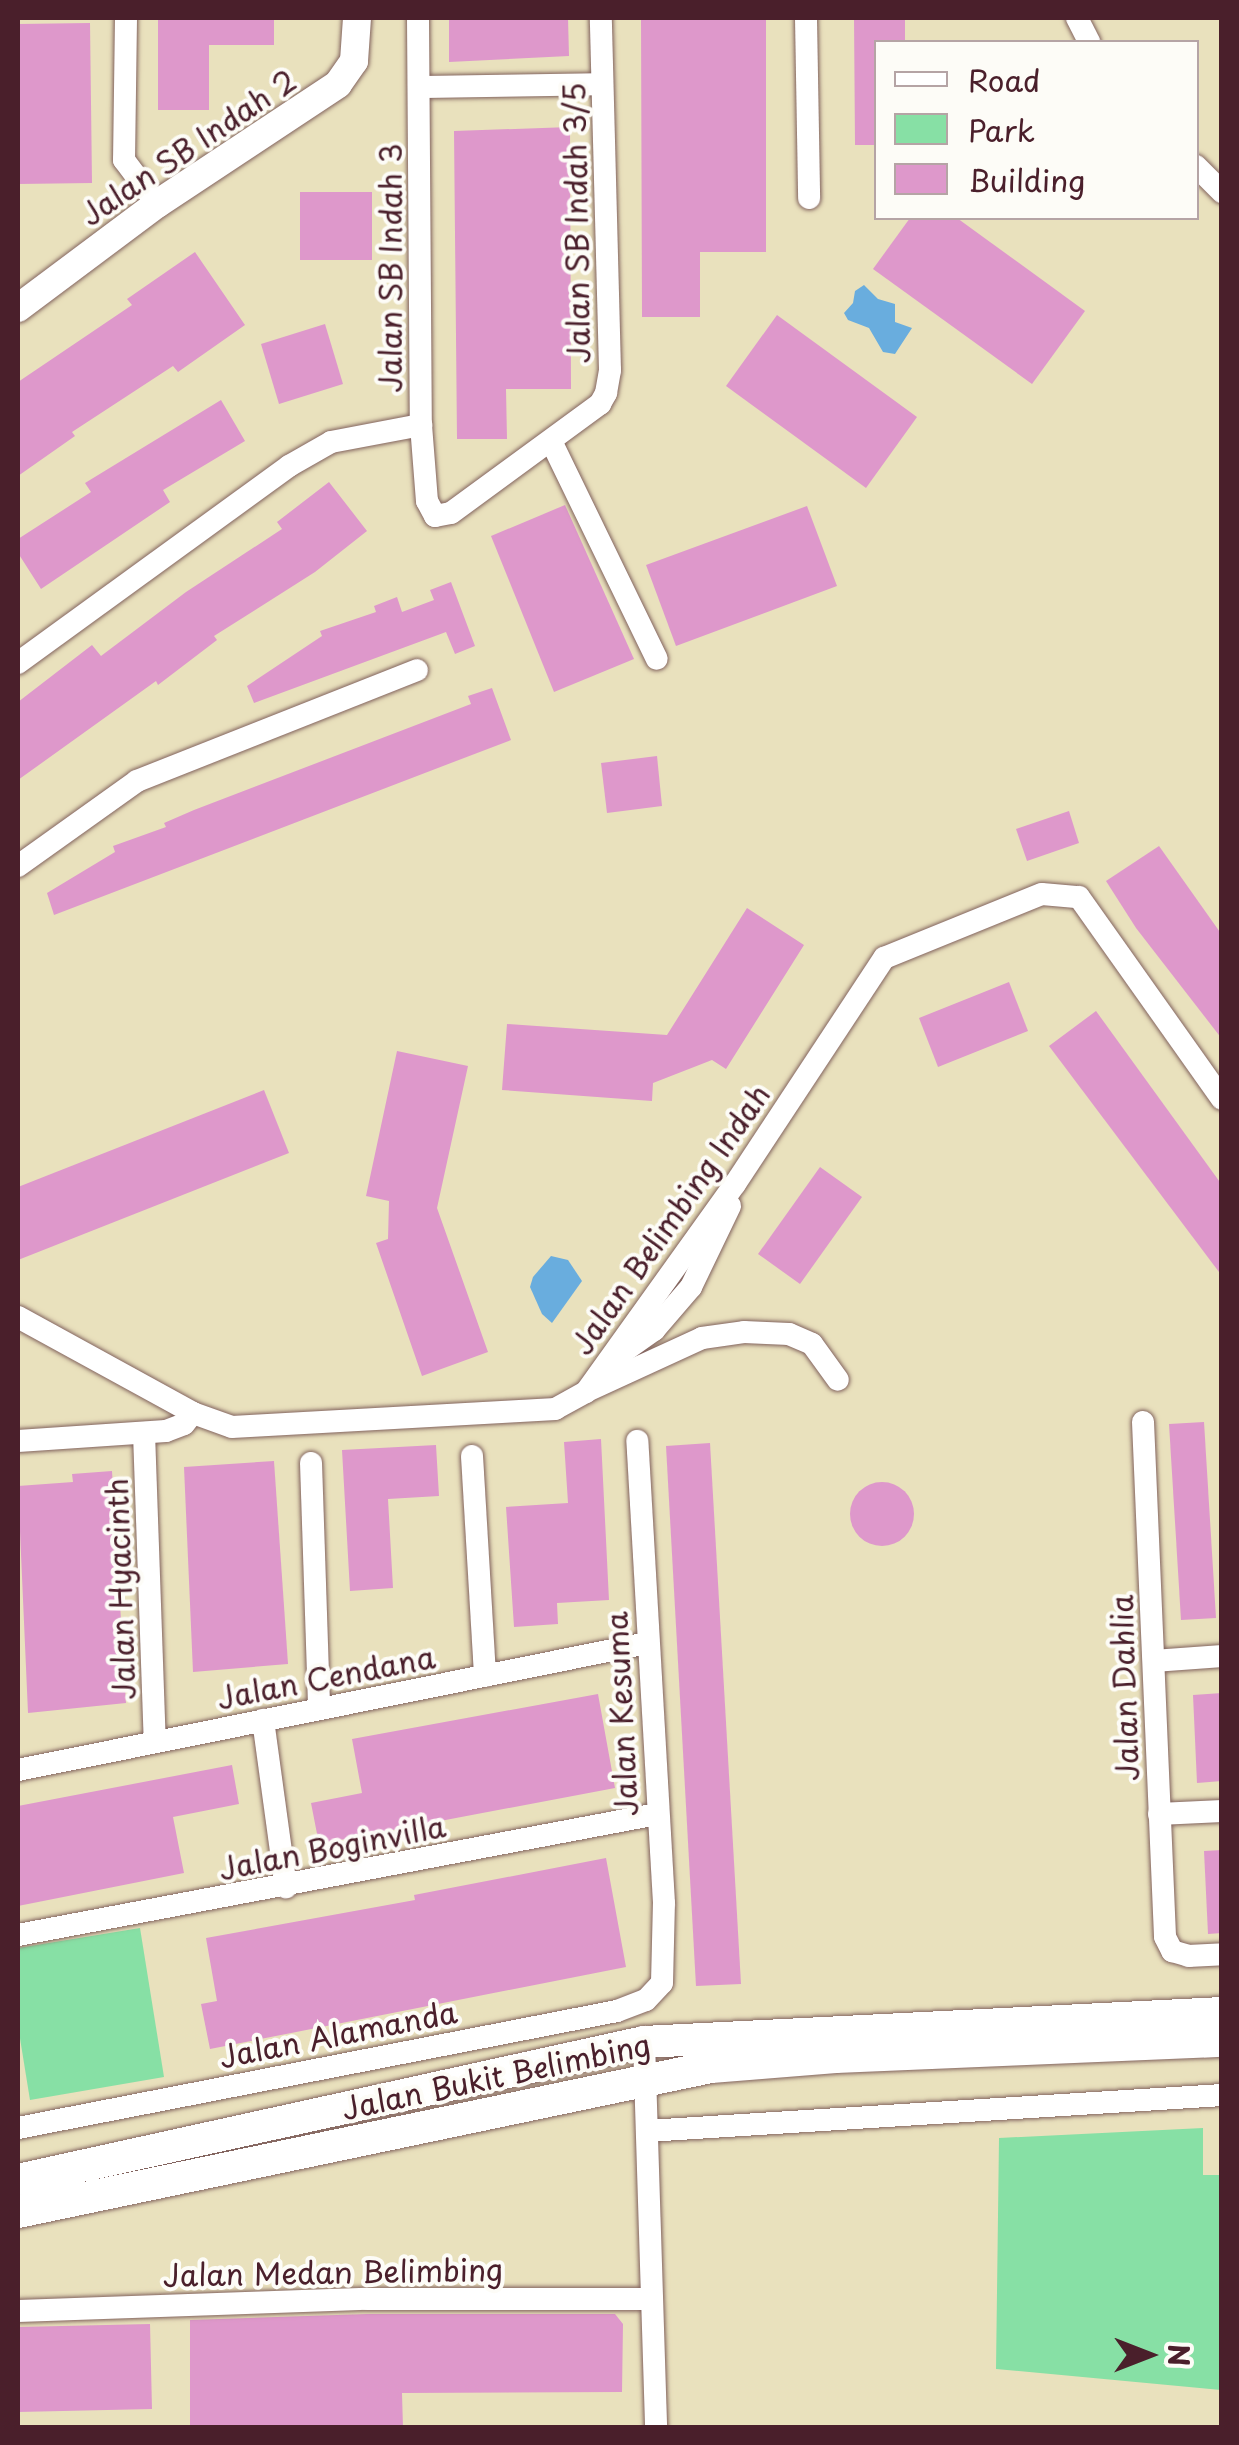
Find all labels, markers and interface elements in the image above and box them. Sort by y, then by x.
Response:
legend [874,40,1199,220]
text: Road [968,57,1041,102]
street label: Jalan SB Indah 2 [74,62,302,232]
street label: Jalan SB Indah 3/5 [556,82,596,364]
text: Park [968,107,1035,152]
street label: Jalan SB Indah 3 [372,143,408,393]
text: Building [968,157,1085,202]
street label: Jalan Belimbing Indah [562,1076,778,1362]
street label: Jalan Hyacinth [98,1477,142,1701]
street label: Jalan Dahlia [1103,1593,1145,1783]
street label: Jalan Kesuma [598,1611,644,1817]
street label: Jalan Cendana [214,1638,438,1716]
street label: Jalan Boginvilla [215,1807,449,1887]
street label: Jalan Alamanda [217,1993,459,2075]
street label: Jalan Bukit Belimbing [336,2025,656,2127]
street label: Jalan Medan Belimbing [163,2251,503,2293]
north arrow [1099,2305,1199,2405]
text: N [1158,2344,1201,2366]

